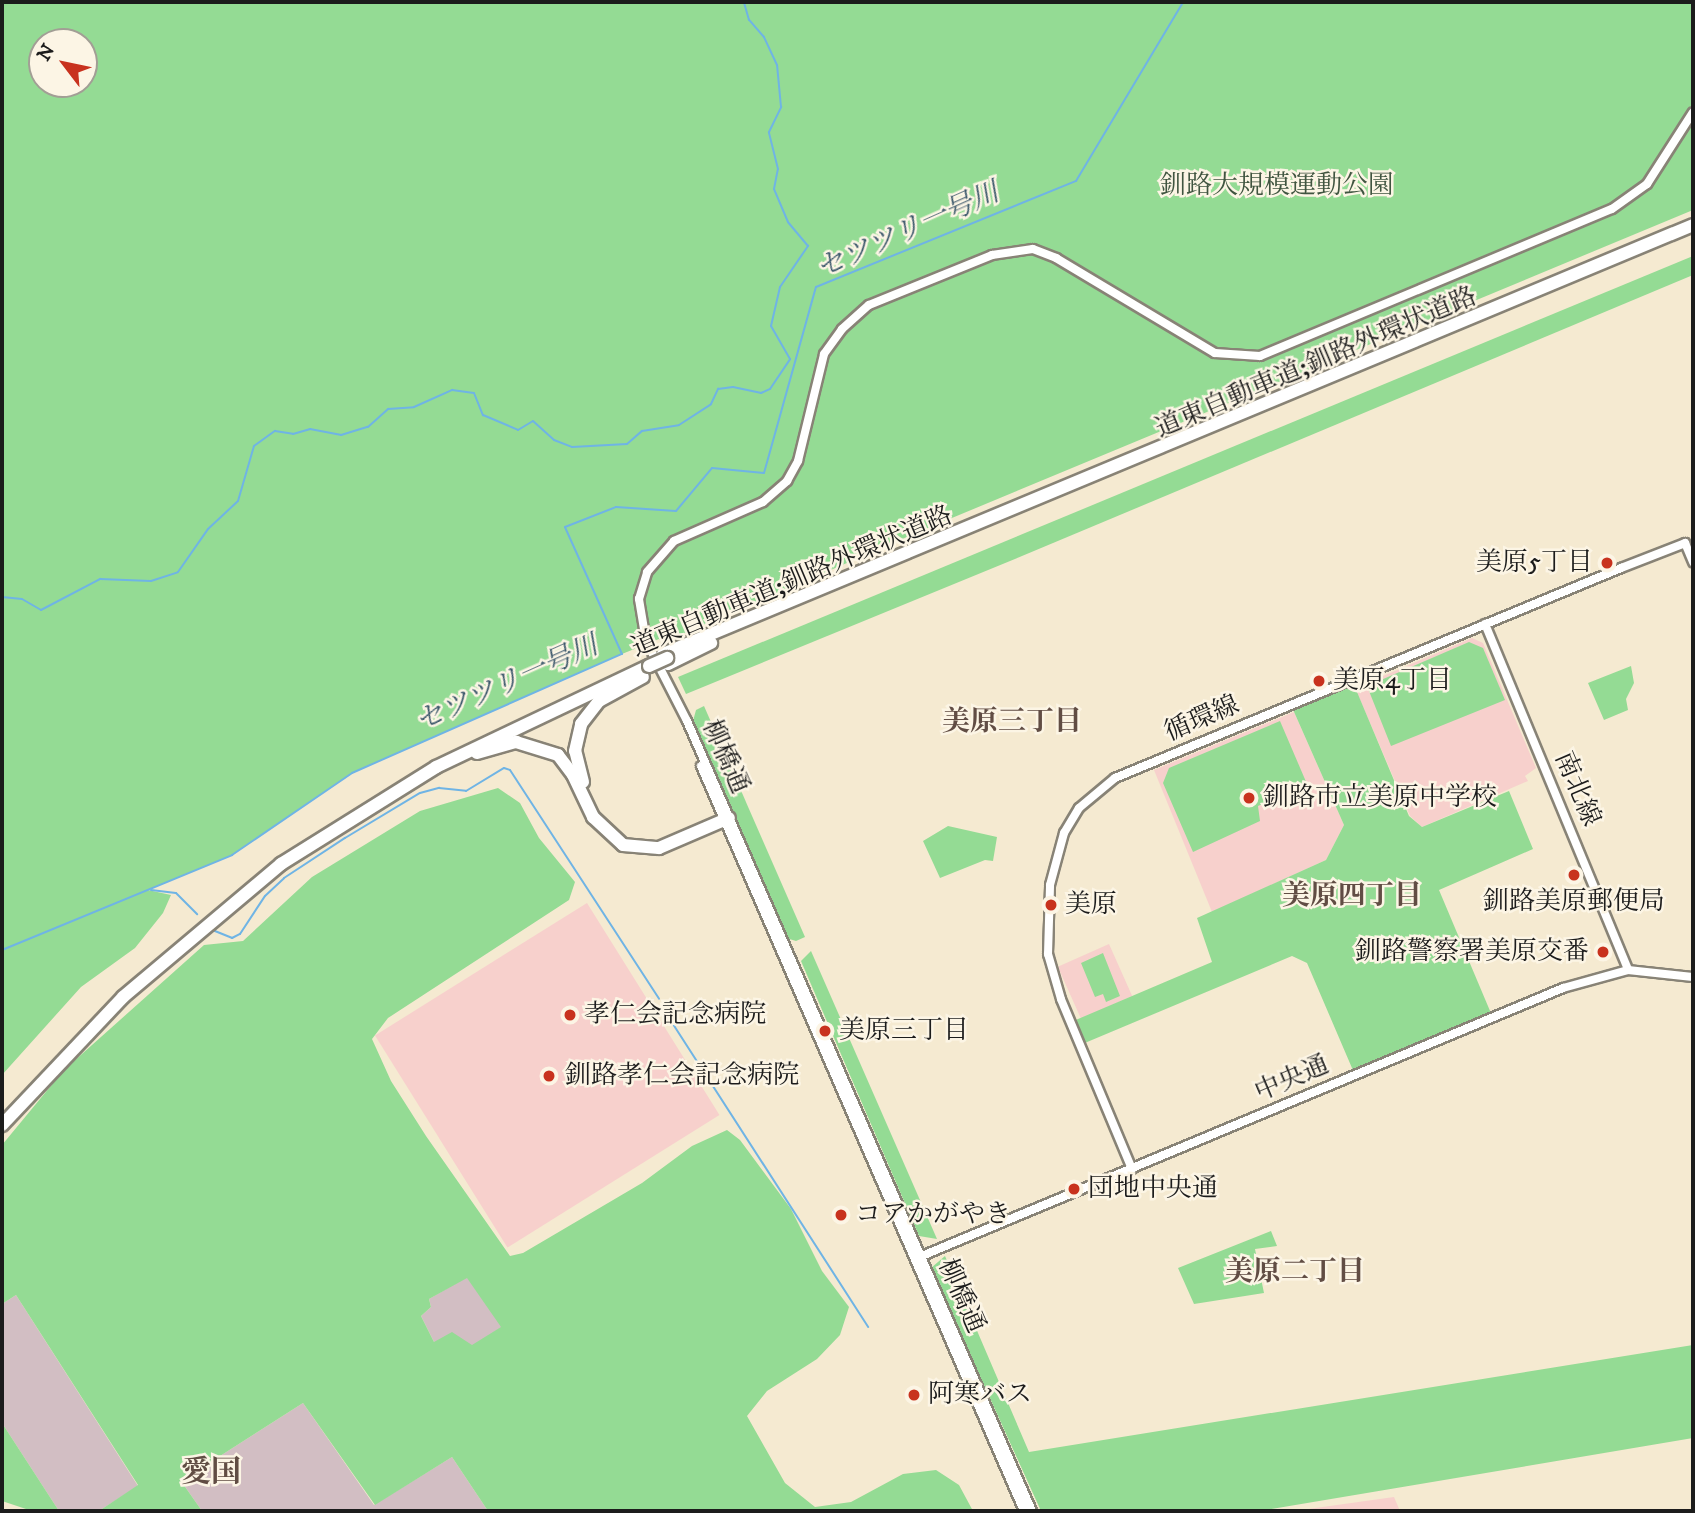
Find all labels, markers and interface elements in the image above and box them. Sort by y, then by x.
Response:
north arrow [28,28,98,98]
text: N [33,40,60,65]
park label: 釧路大規模運動公園 [1160,170,1394,202]
water label: セツツリ一号川 [812,176,1004,286]
street label: 道東自動車道;釧路外環状道路 [1151,281,1481,445]
street label: 道東自動車道;釧路外環状道路 [627,500,957,664]
place label: 美原5丁目 [1476,547,1593,579]
marker: 美原5丁目 [1599,555,1615,571]
water label: セツツリ一号川 [411,629,603,739]
place label: 美原4丁目 [1333,665,1452,697]
marker: 美原4丁目 [1311,673,1327,689]
street label: 循環線 [1160,689,1244,749]
district label: 美原三丁目 [942,705,1082,739]
street label: 柳橋通 [695,715,755,799]
street label: 南北線 [1547,747,1607,831]
place label: 釧路市立美原中学校 [1263,782,1497,814]
marker: 釧路市立美原中学校 [1241,790,1257,806]
marker: 釧路美原郵便局 [1566,867,1582,883]
district label: 美原四丁目 [1282,879,1422,913]
place label: 釧路美原郵便局 [1483,886,1665,918]
place label: 美原 [1065,889,1117,921]
marker: 美原 [1043,897,1059,913]
place label: 釧路警察署美原交番 [1355,936,1589,968]
marker: 釧路警察署美原交番 [1595,944,1611,960]
place label: 孝仁会記念病院 [584,999,766,1031]
marker: 孝仁会記念病院 [562,1007,578,1023]
place label: 美原三丁目 [839,1015,969,1047]
marker: 美原三丁目 [817,1023,833,1039]
street label: 中央通 [1250,1049,1334,1109]
place label: 釧路孝仁会記念病院 [565,1060,799,1092]
marker: 釧路孝仁会記念病院 [539,1066,559,1086]
place label: 団地中央通 [1088,1173,1218,1205]
marker: 団地中央通 [1066,1181,1082,1197]
place label: コアかがやき [855,1199,1011,1231]
marker: コアかがやき [833,1207,849,1223]
street label: 柳橋通 [931,1254,991,1338]
district label: 美原二丁目 [1225,1255,1365,1289]
place label: 阿寒バス [928,1379,1032,1411]
marker: 阿寒バス [906,1387,922,1403]
district label: 愛国 [181,1455,241,1491]

